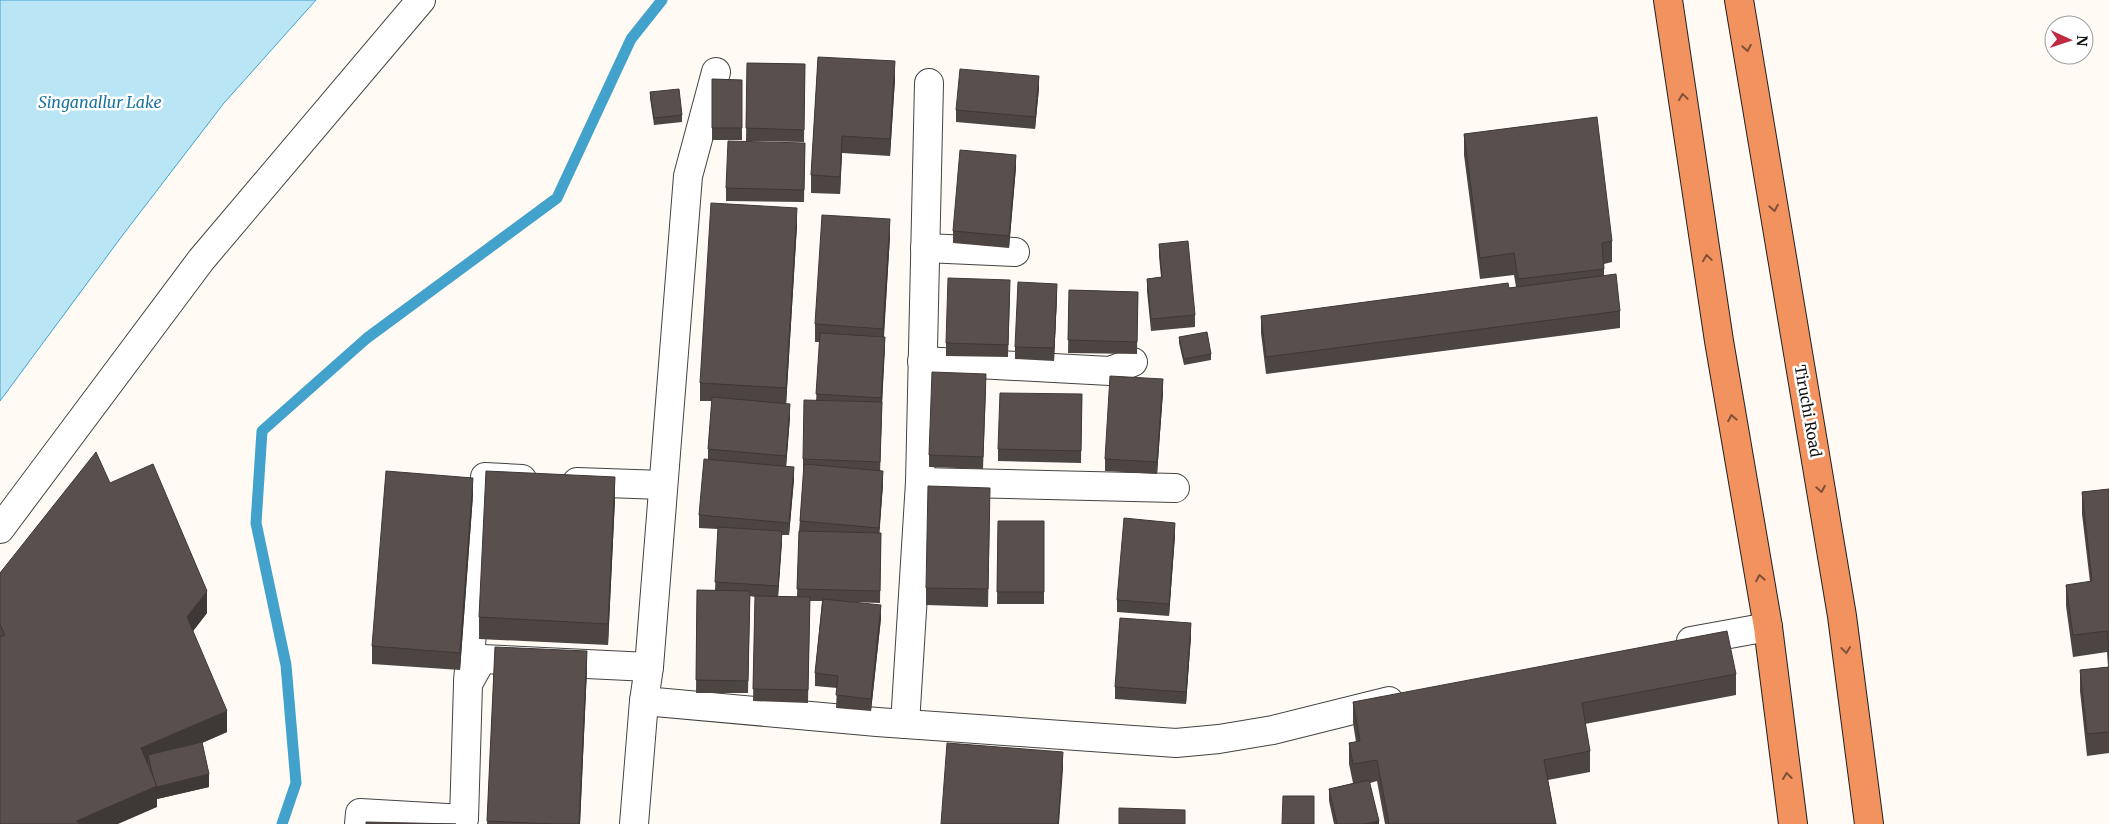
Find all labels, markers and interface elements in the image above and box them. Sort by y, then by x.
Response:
north arrow [2044,15,2094,65]
text: N [2073,35,2091,47]
one-way arrow [1741,44,1751,52]
water label: Singanallur Lake [38,92,162,112]
one-way arrow [1678,93,1688,102]
one-way arrow [1768,204,1778,213]
one-way arrow [1702,254,1712,262]
street label: Tiruchi Road [1791,363,1825,459]
one-way arrow [1728,414,1738,423]
one-way arrow [1815,485,1825,494]
one-way arrow [1755,574,1765,583]
one-way arrow [1841,646,1851,654]
one-way arrow [1782,771,1793,779]

